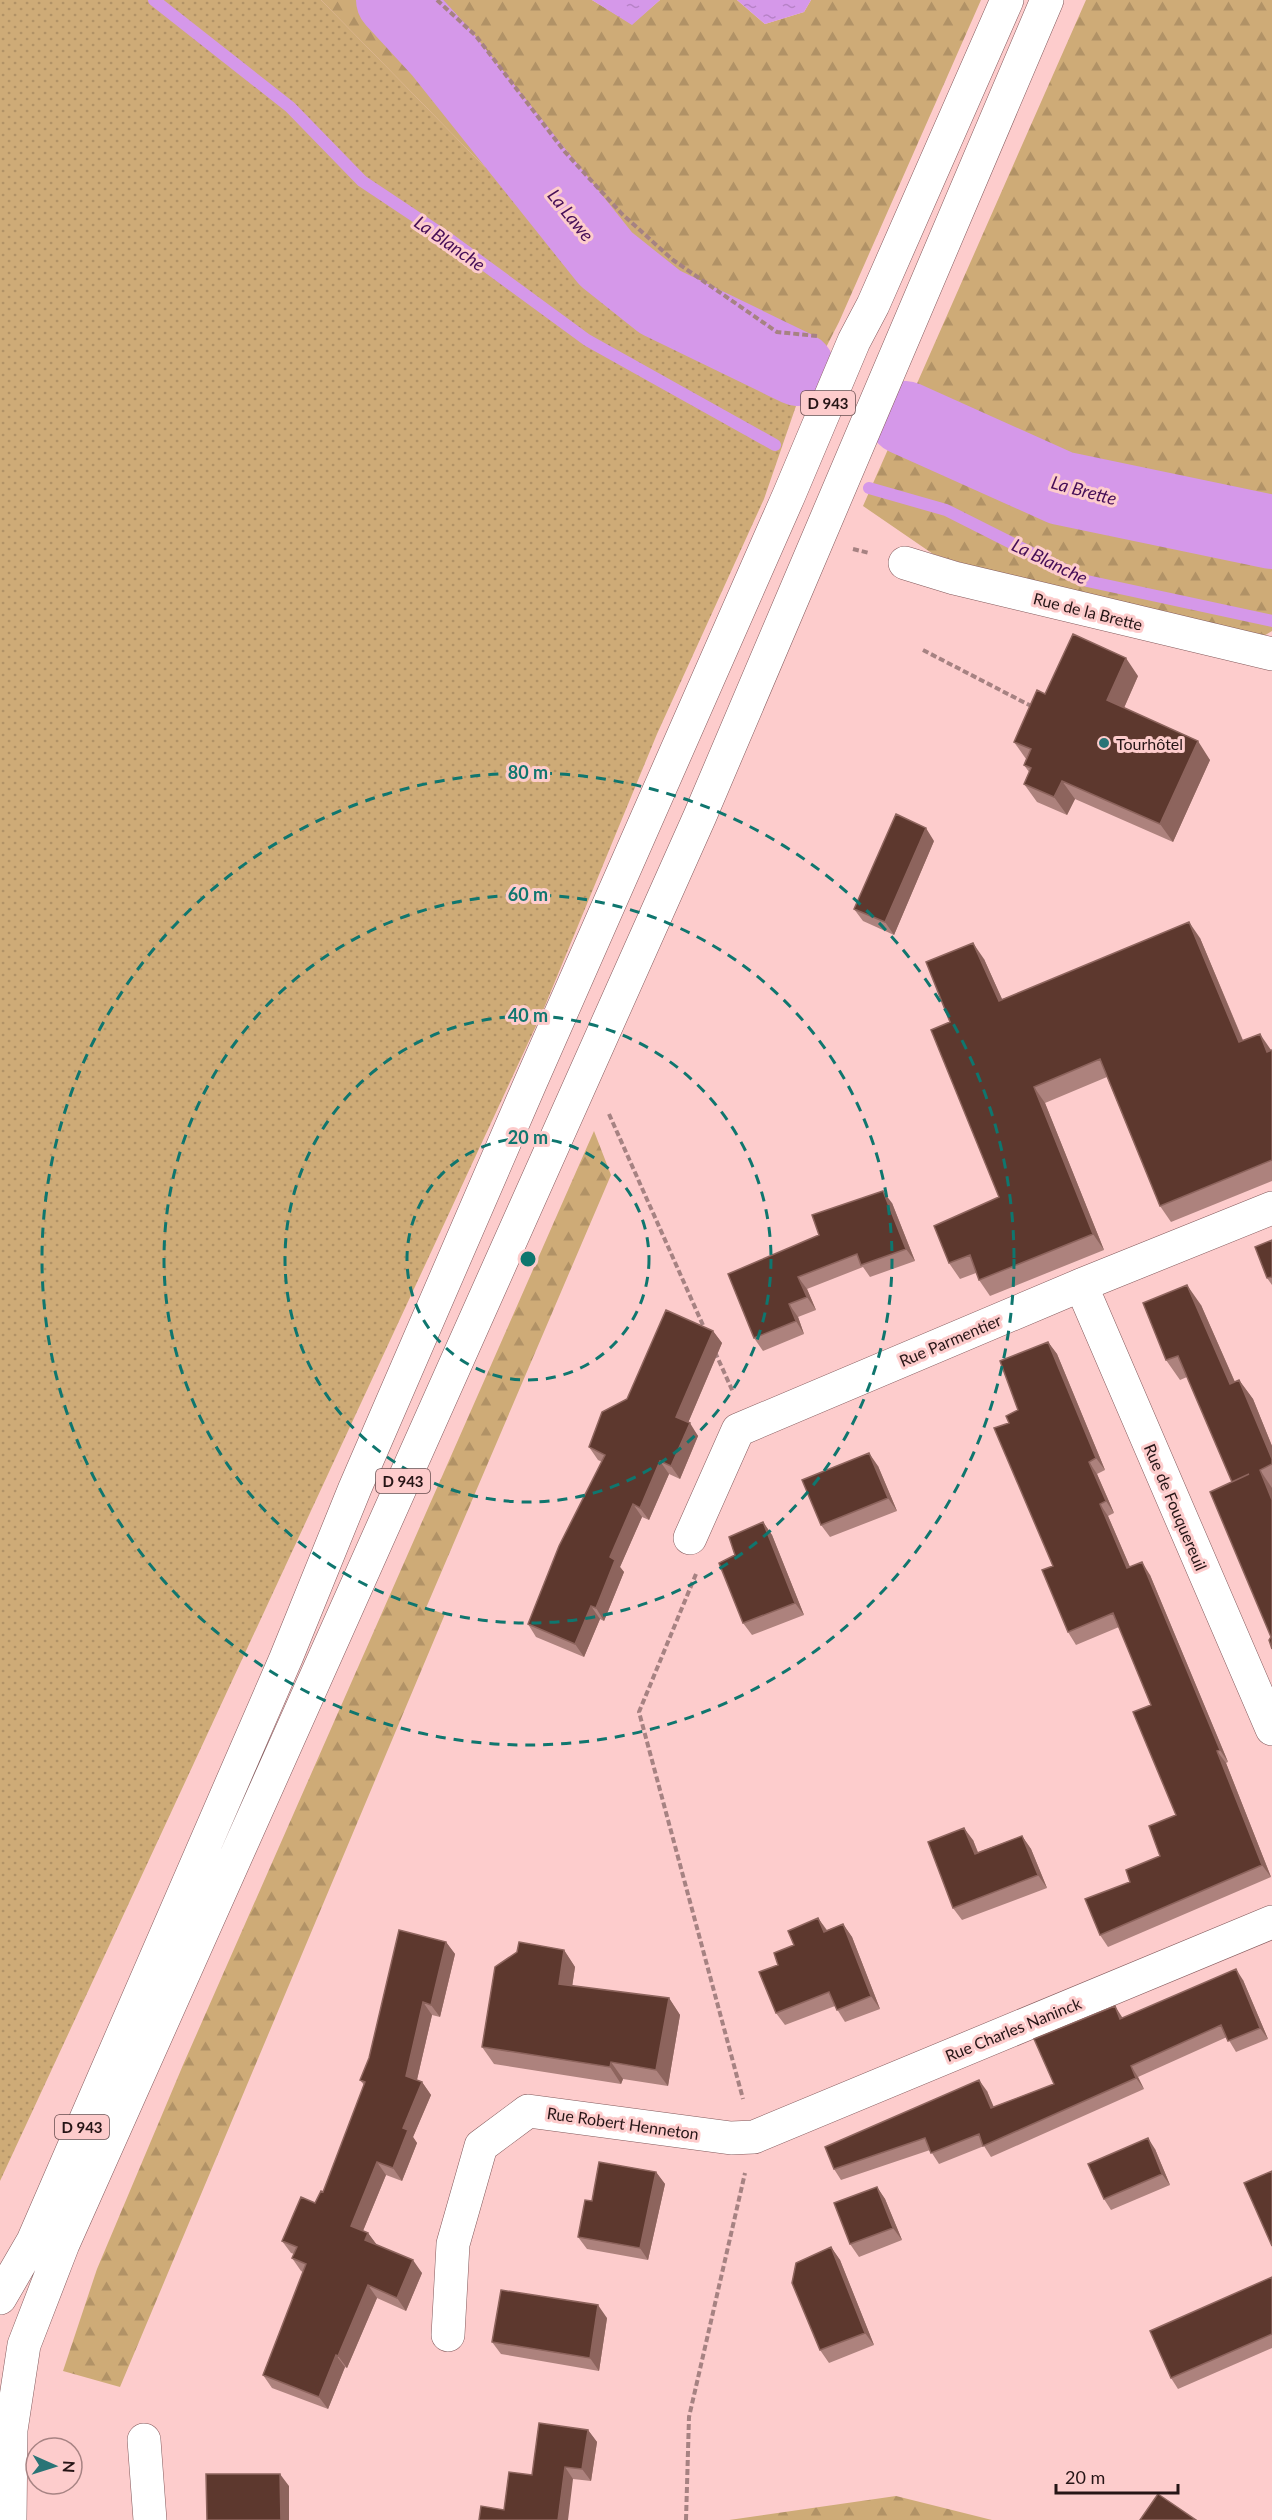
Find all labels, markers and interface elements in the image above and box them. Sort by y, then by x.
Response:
water label: La Lawe [543,185,599,245]
water label: La Blanche [410,211,490,275]
road number: D 943 [801,391,855,415]
water label: La Brette [1049,471,1119,509]
water label: La Blanche [1009,533,1091,589]
street label: Rue de la Brette [1031,588,1145,634]
place label: Tourhôtel [1116,734,1183,753]
marker: Tourhôtel [1097,736,1111,750]
text: 80 m [508,761,548,783]
text: 60 m [508,883,548,905]
text: 40 m [508,1004,548,1026]
text: 20 m [508,1126,548,1148]
centre of rings [518,1249,538,1269]
street label: Rue Parmentier [896,1310,1004,1370]
street label: Rue de Fouquereuil [1141,1441,1211,1573]
road number: D 943 [376,1469,430,1493]
street label: Rue Charles Naninck [942,1993,1085,2065]
street label: Rue Robert Henneton [546,2103,700,2143]
road number: D 943 [55,2115,109,2139]
north arrow [24,2436,84,2496]
scale bar [1056,2457,1178,2495]
text: N [60,2460,79,2473]
text: 20 m [1065,2466,1105,2488]

